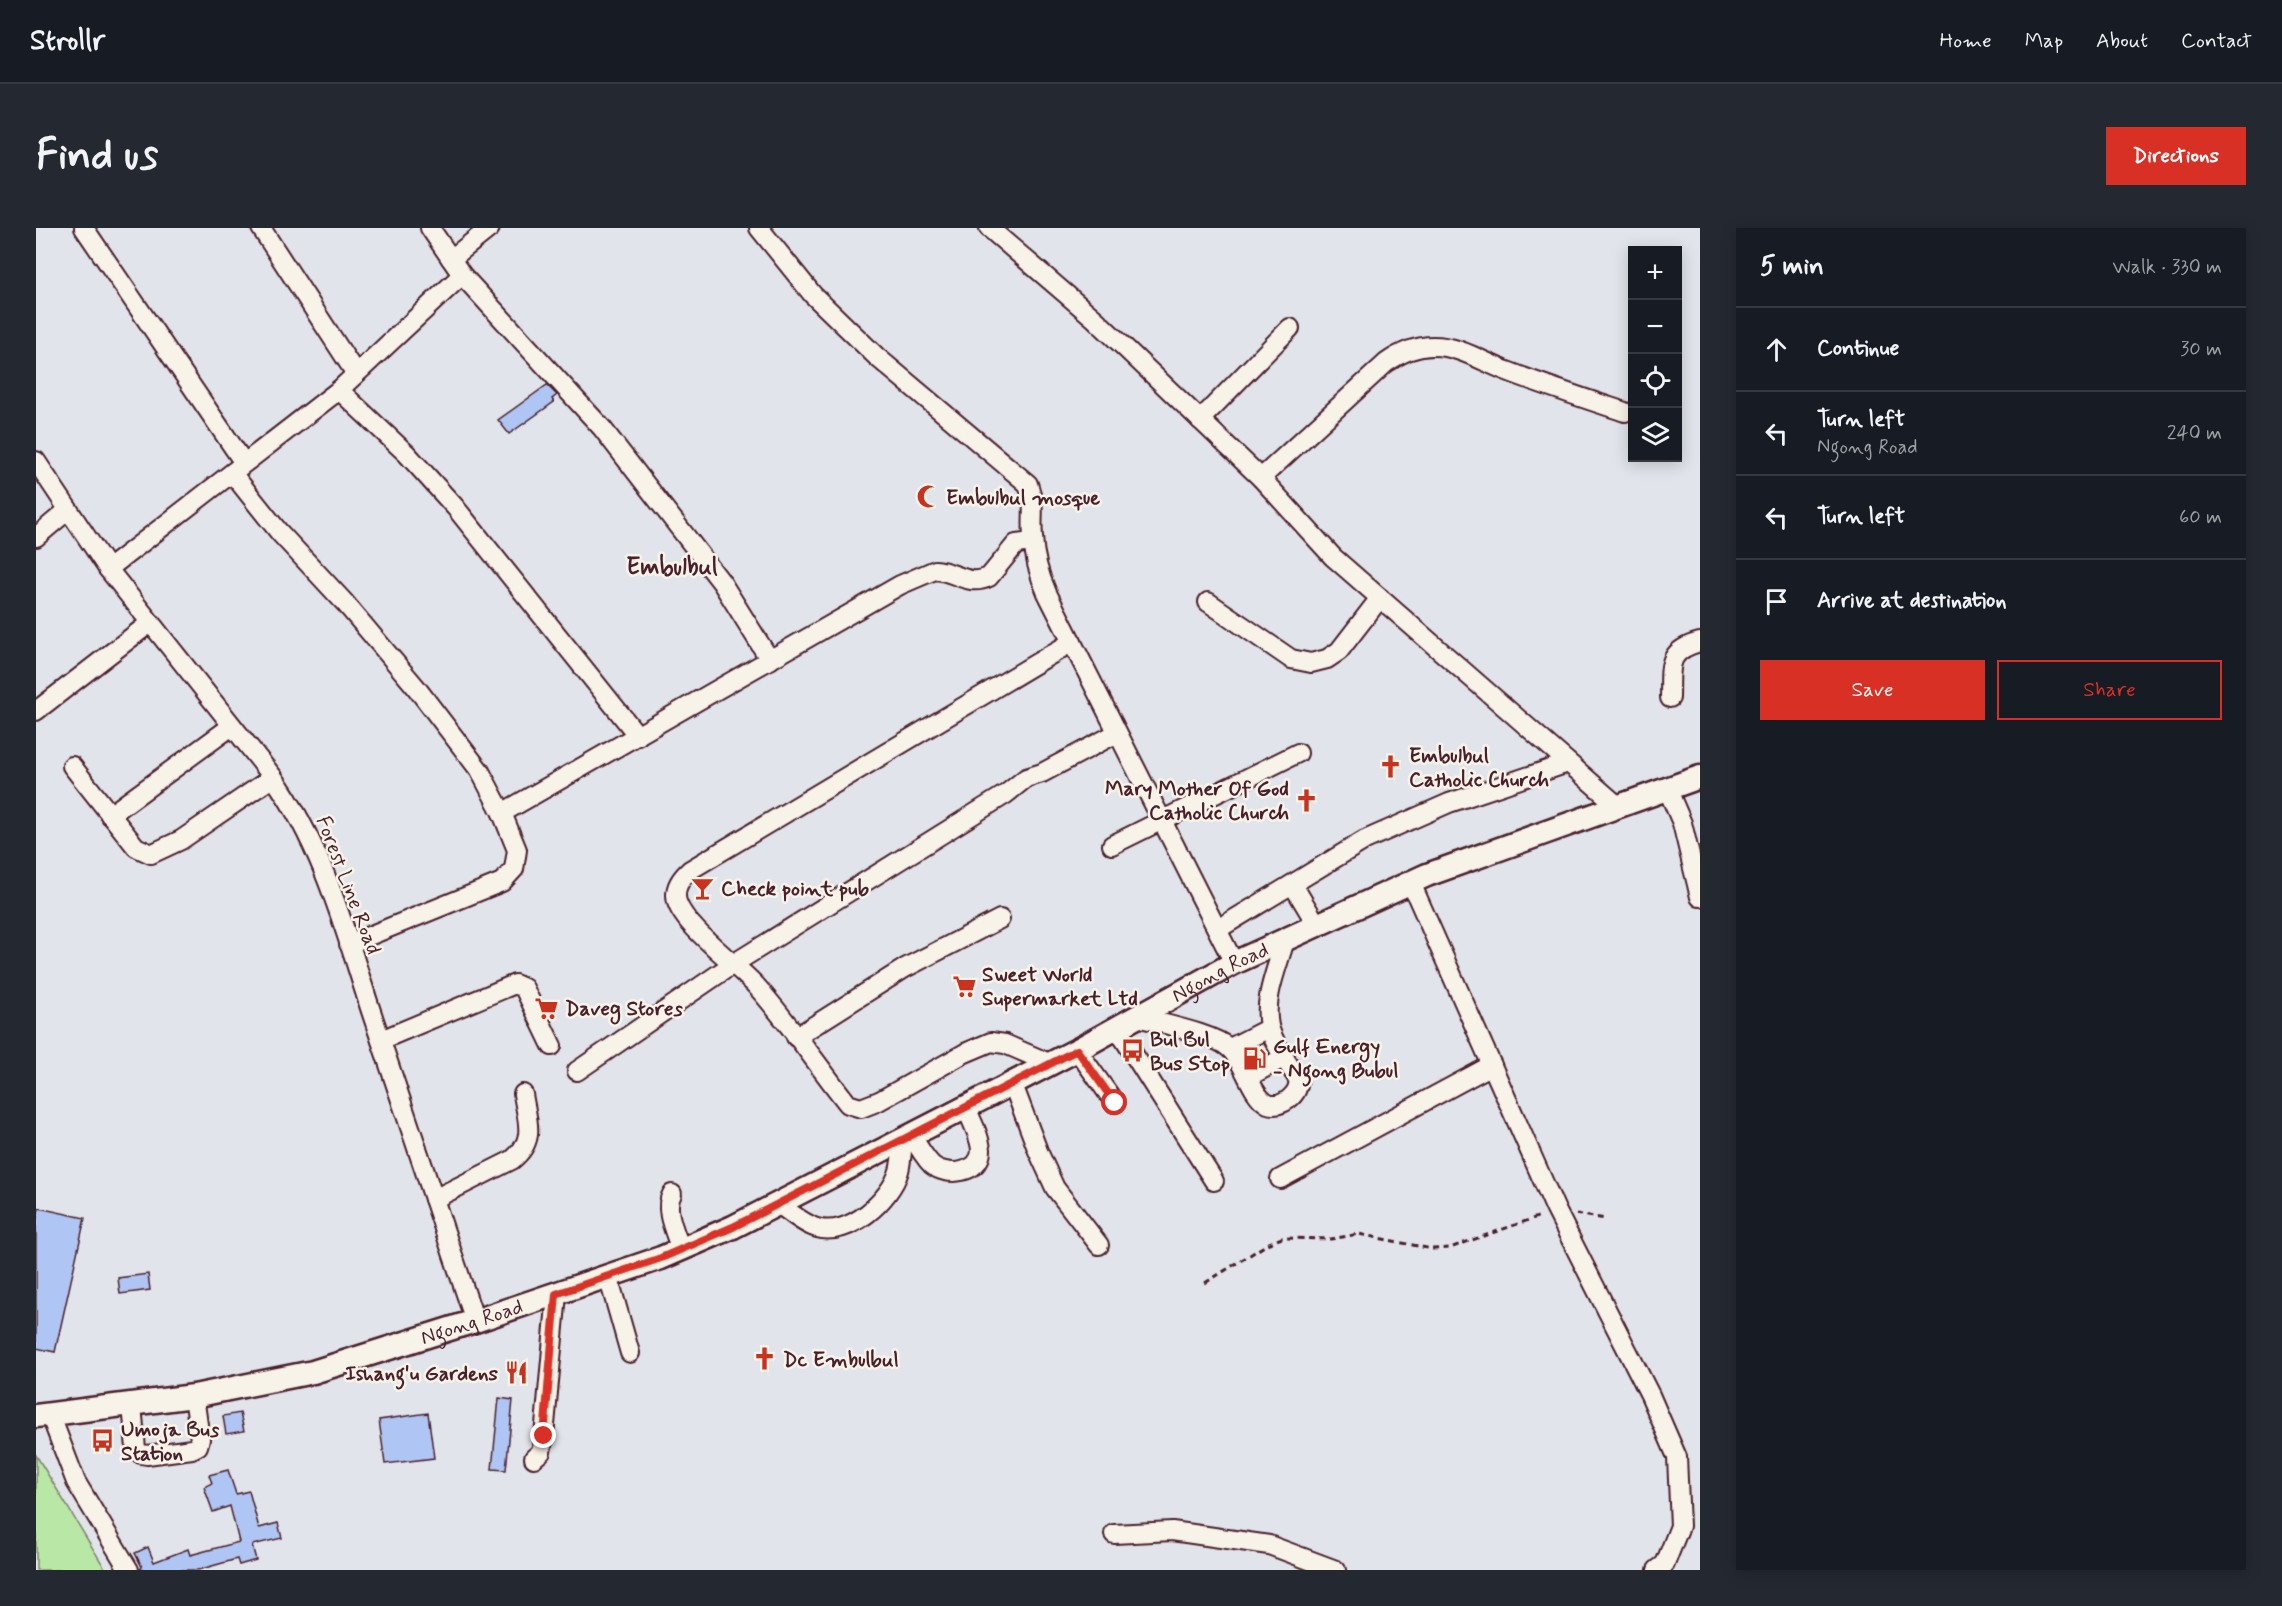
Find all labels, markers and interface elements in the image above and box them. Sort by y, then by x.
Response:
text: Strollr [30,23,105,60]
text: Home [1940,27,1992,55]
text: Map [2025,27,2063,55]
text: About [2096,27,2148,55]
text: Contact [2181,27,2252,55]
button: Directions [2106,127,2246,185]
text: Find us [36,129,158,184]
map controls [1628,246,1682,462]
button: + [1628,246,1682,300]
text: 5 min [1760,250,1824,284]
text: Walk · 330 m [2113,254,2222,281]
button: − [1628,300,1682,354]
icon: ahead [1760,333,1793,366]
text: Continue [1817,335,1899,363]
text: 30 m [2180,336,2222,363]
button: locate [1628,354,1682,408]
text: Turn left [1817,406,1905,434]
button: layers [1628,408,1682,462]
icon: left [1760,417,1793,450]
text: 240 m [2167,420,2222,447]
text: Ngong Road [1817,434,1918,461]
mosque icon: Embulbul mosque [915,484,941,510]
place label: Embulbul mosque [946,484,1100,512]
icon: left [1760,501,1793,534]
text: Turn left [1817,503,1905,531]
text: 60 m [2179,504,2222,531]
district label: Embulbul [626,552,718,583]
icon: arrive [1760,585,1793,618]
text: Arrive at destination [1817,587,2007,615]
button: Save [1760,660,1985,720]
button: Share [1997,660,2222,720]
place label: Embulbul Catholic Church [1409,742,1549,794]
church icon: Embulbul Catholic Church [1378,754,1404,780]
place label: Mary Mother Of God Catholic Church [1105,775,1289,827]
church icon: Mary Mother Of God Catholic Church [1294,787,1320,813]
street label: Forest Line Road [309,812,387,959]
bar icon: Check point pub [690,875,716,901]
place label: Check point pub [721,875,869,903]
street label: Ngong Road [1167,936,1273,1010]
place label: Sweet World Supermarket Ltd [982,961,1138,1013]
supermarket icon: Sweet World Supermarket Ltd [951,973,977,999]
supermarket icon: Daveg Stores [534,995,560,1021]
place label: Daveg Stores [565,995,684,1025]
place label: Bul Bul Bus Stop [1150,1026,1230,1078]
place label: Gulf Energy - Ngong Bubul [1273,1033,1398,1087]
bus stop icon: Bul Bul Bus Stop [1119,1038,1145,1064]
fuel station icon: Gulf Energy - Ngong Bubul [1242,1045,1268,1071]
route start [1101,1089,1127,1115]
street label: Ngong Road [417,1293,527,1352]
church icon: Dc Embulbul [752,1346,778,1372]
place label: Dc Embulbul [783,1346,899,1374]
place label: Ishang'u Gardens [345,1360,499,1390]
restaurant icon: Ishang'u Gardens [503,1360,529,1386]
place label: Umoja Bus Station [121,1416,220,1468]
route end [530,1422,556,1448]
bus stop icon: Umoja Bus Station [90,1428,116,1454]

